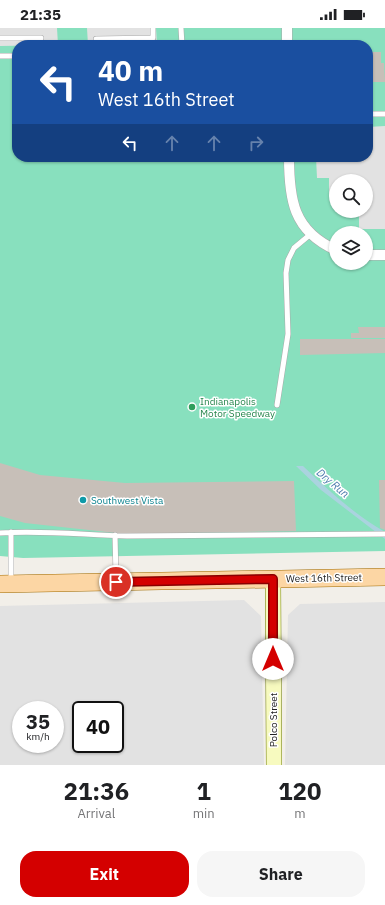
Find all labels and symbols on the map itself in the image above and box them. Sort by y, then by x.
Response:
place label: Indianapolis Motor Speedway [200,395,275,420]
marker: Indianapolis Motor Speedway [187,402,197,412]
water label: Dry Run [314,465,352,501]
place label: Southwest Vista [91,494,164,507]
marker: Southwest Vista [78,495,88,505]
pin [99,565,133,599]
street label: West 16th Street [286,571,363,585]
position arrow [252,638,294,680]
street label: Polco Street [267,692,280,747]
speed limit sign: 40 [72,701,124,753]

